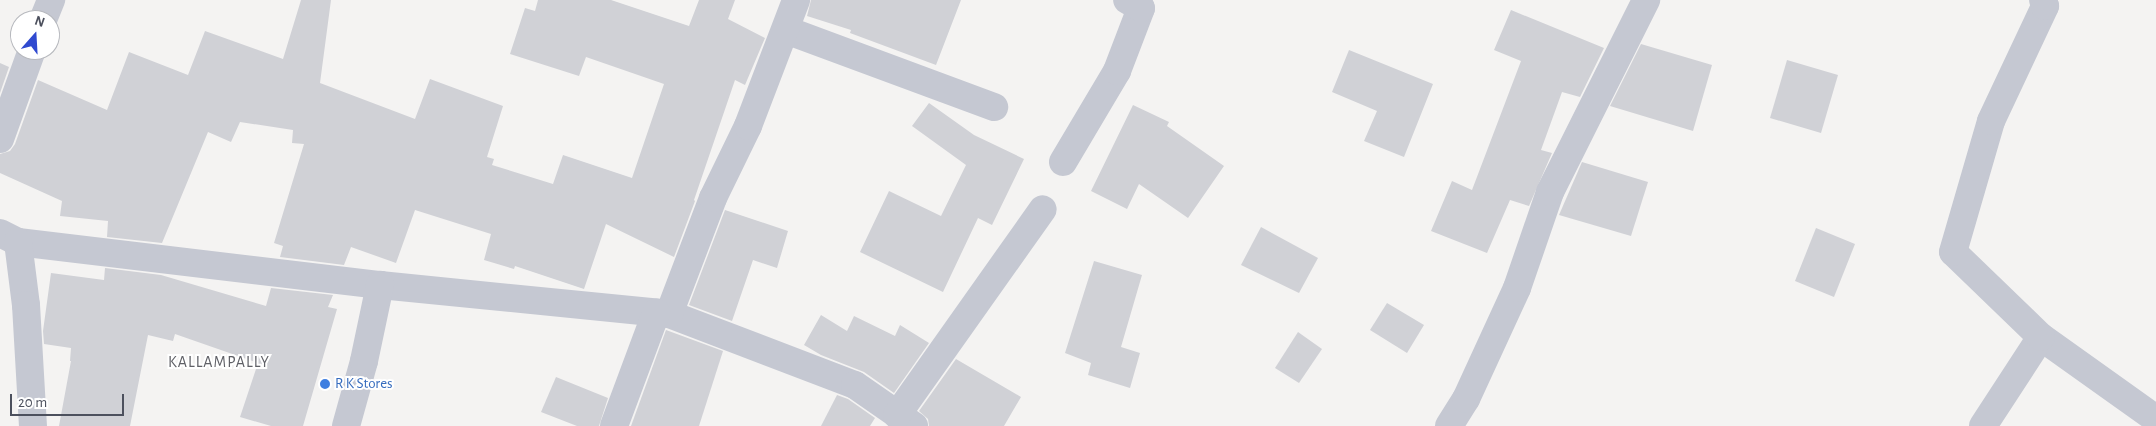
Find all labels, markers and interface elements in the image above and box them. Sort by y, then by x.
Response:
north arrow [10,10,60,60]
text: N [33,14,46,30]
district label: KALLAMPALLY [167,352,271,372]
place label: R K Stores [335,375,393,393]
marker: R K Stores [319,378,331,390]
scale bar [12,384,126,416]
text: 20 m [18,395,47,410]

